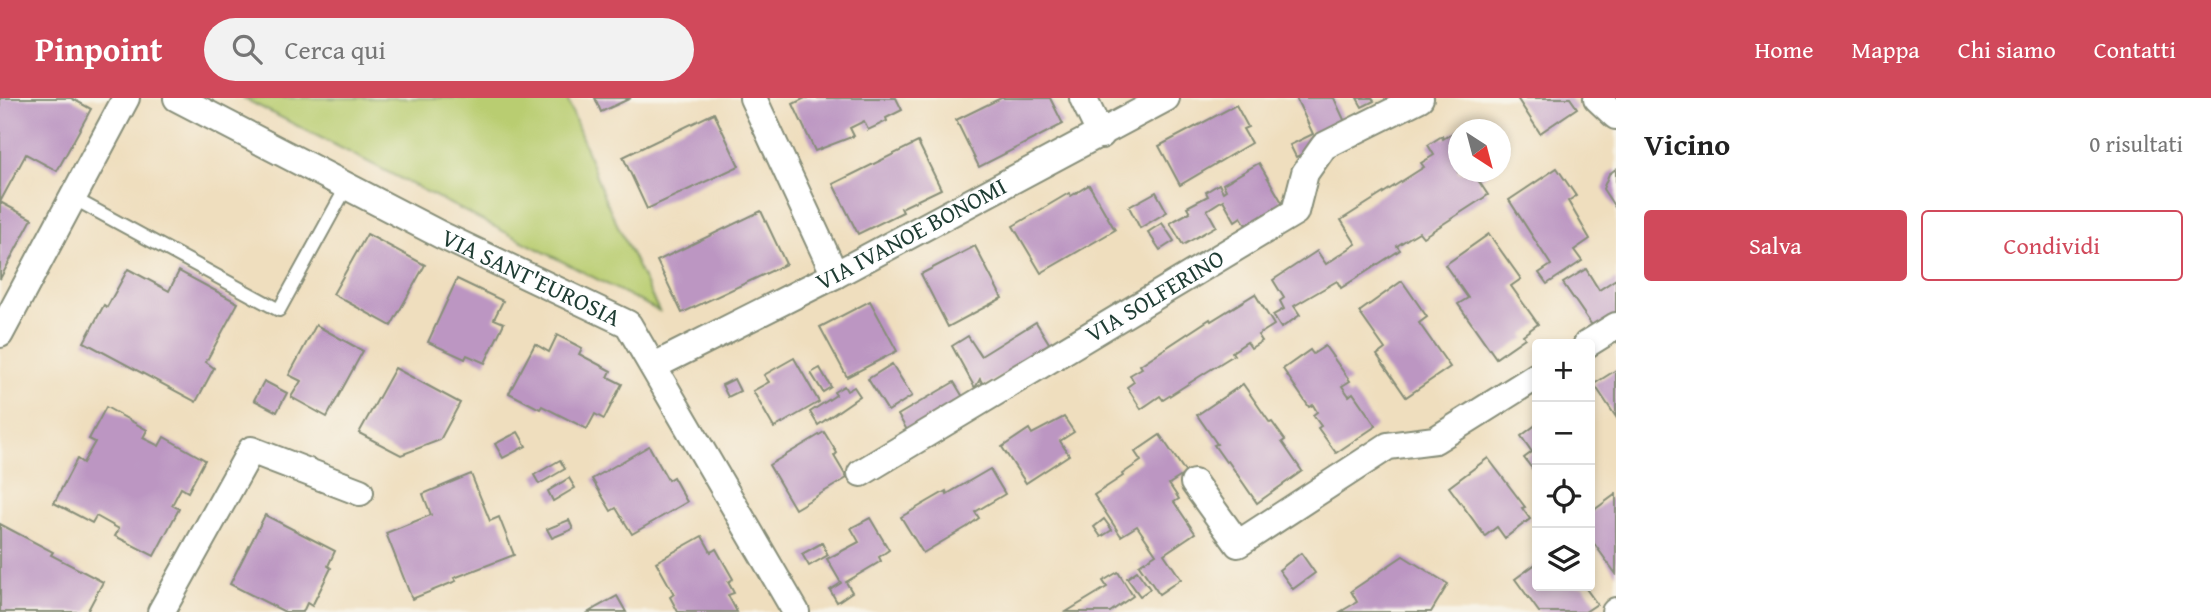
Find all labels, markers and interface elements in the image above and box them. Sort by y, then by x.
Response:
search box [204,18,694,81]
text: Pinpoint [35,25,162,73]
icon: search [228,30,266,68]
text: Cerca qui [284,30,386,69]
text: Home [1754,32,1813,67]
text: Mappa [1851,32,1920,67]
text: Chi siamo [1958,32,2056,67]
text: Contatti [2094,32,2176,67]
north arrow [1448,119,1511,182]
text: Vicino [1644,122,1730,166]
text: 0 risultati [2089,127,2183,160]
street label: VIA IVANOE BONOMI [810,169,1012,299]
button: Salva [1644,210,1907,281]
button: Condividi [1921,210,2183,281]
street label: VIA SANT'EUROSIA [436,220,627,335]
street label: VIA SOLFERINO [1079,241,1231,351]
map controls [1532,339,1595,591]
button: + [1532,339,1595,402]
button: − [1532,402,1595,465]
button: locate [1532,465,1595,528]
button: layers [1532,528,1595,591]

